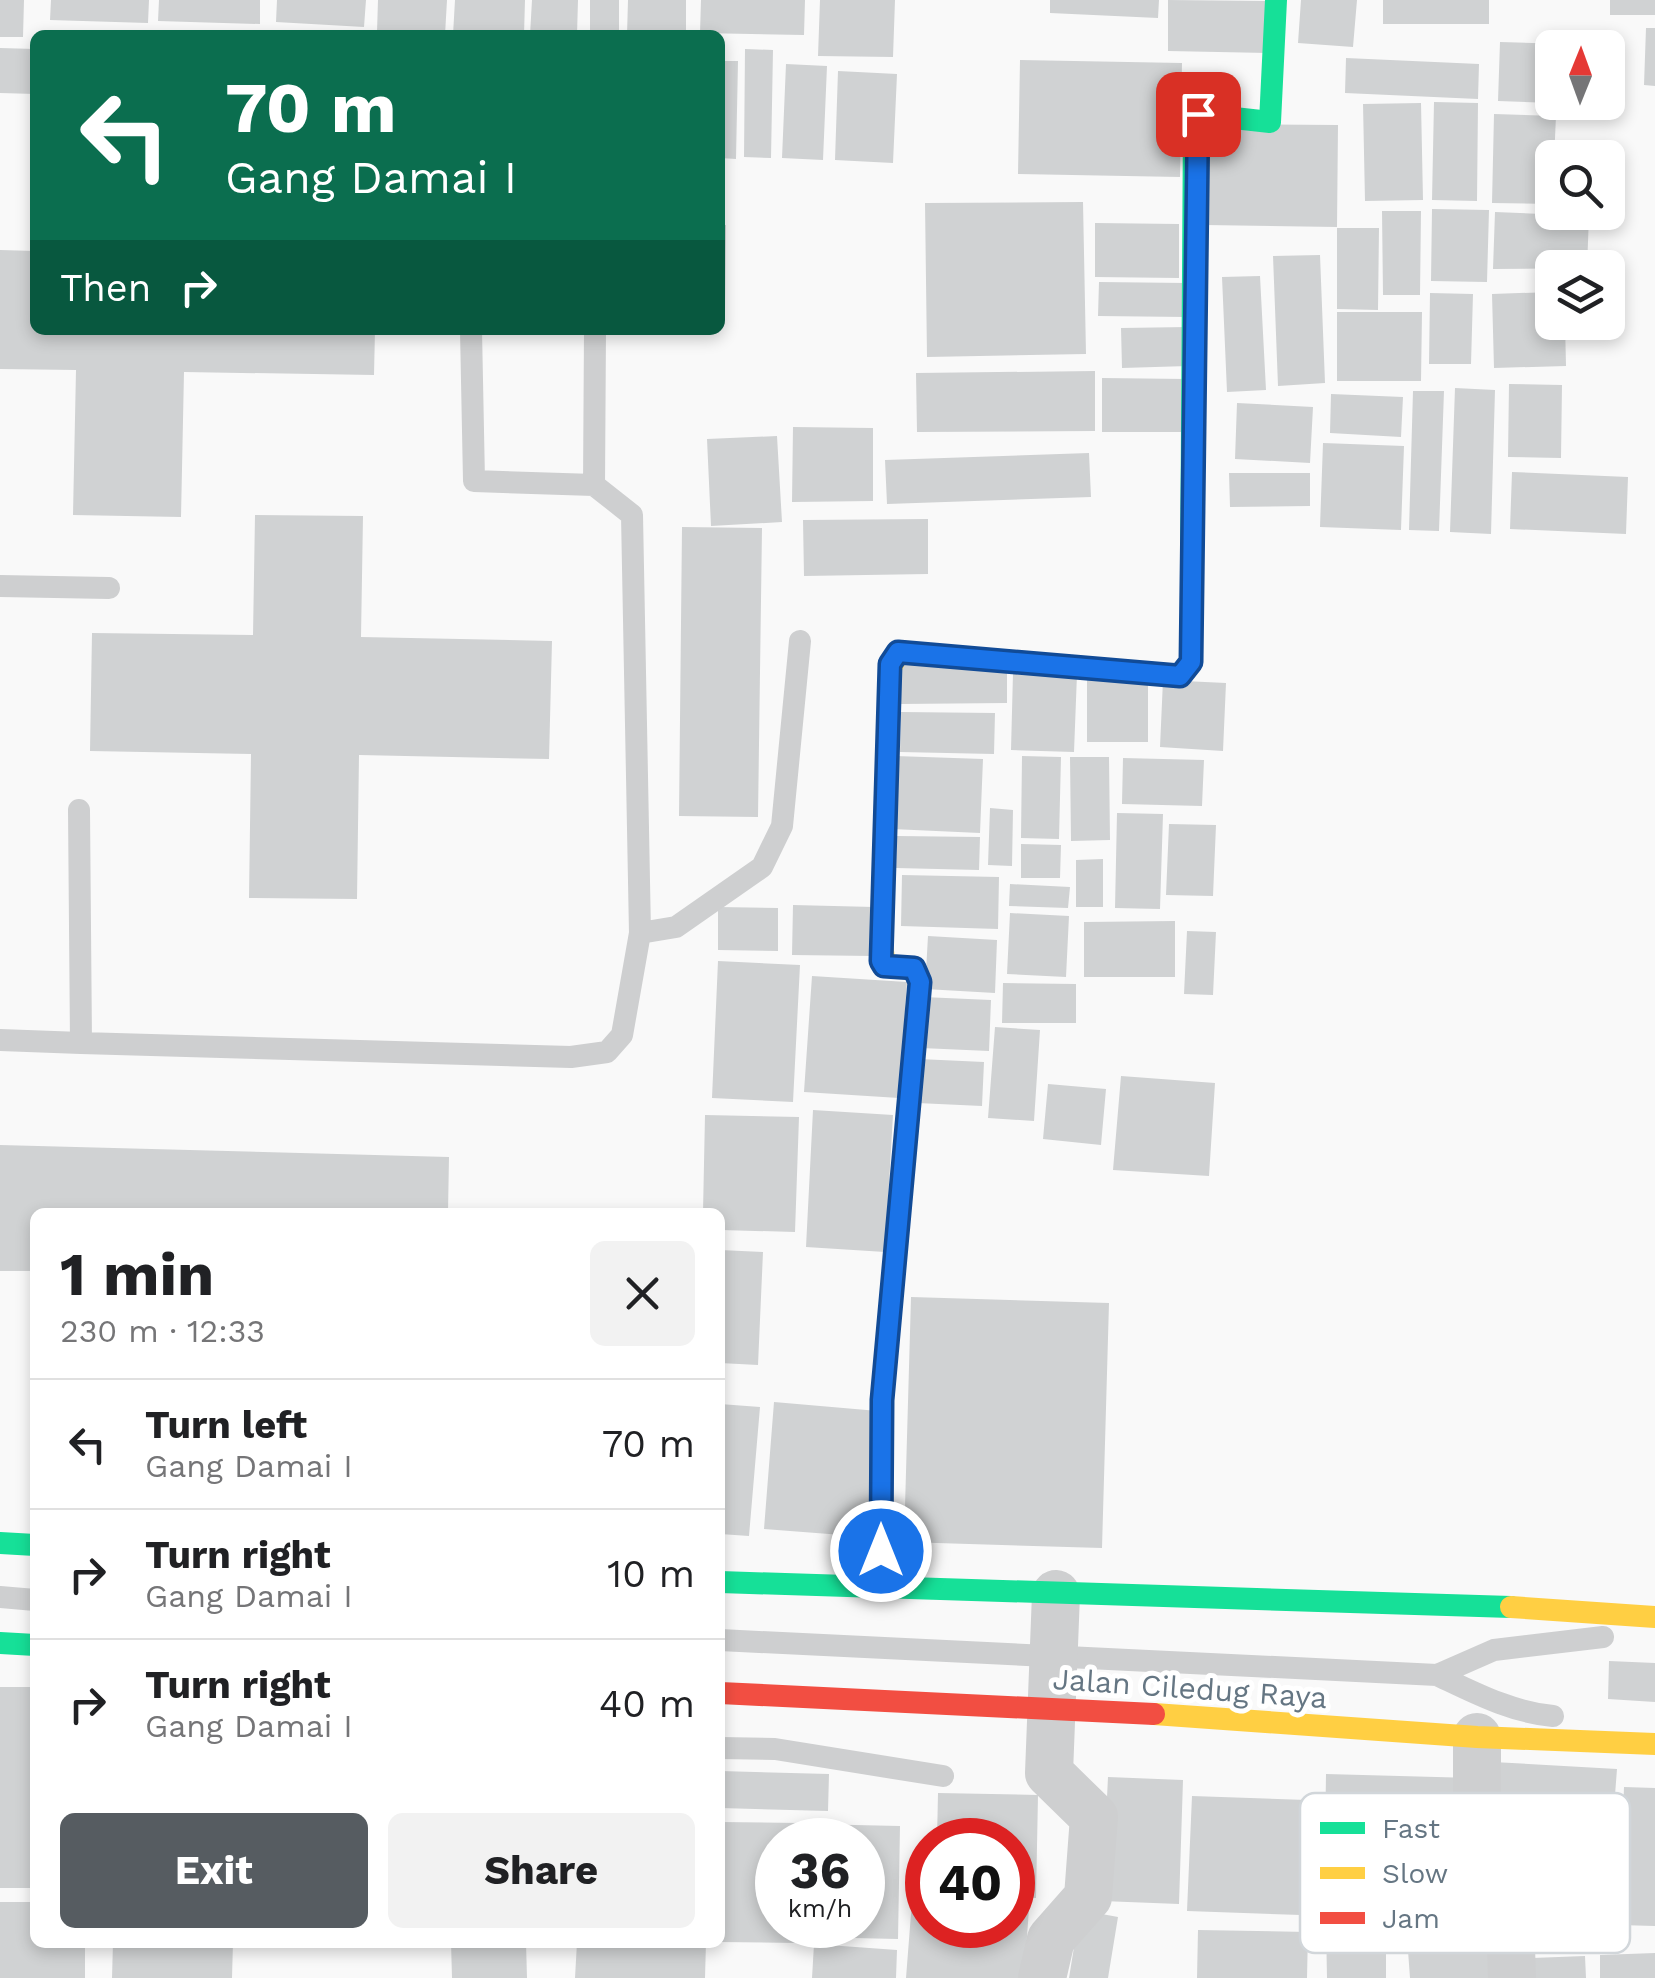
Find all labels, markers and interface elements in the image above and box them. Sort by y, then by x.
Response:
north arrow [1535,30,1625,120]
map controls [1535,30,1625,340]
text: 70 m [225,67,397,149]
icon: left [60,70,190,200]
pin [1156,72,1241,157]
icon: arrive [1171,87,1226,142]
button: search [1535,140,1625,230]
text: Gang Damai I [225,151,517,204]
button: layers [1535,250,1625,340]
icon: right [171,260,226,315]
text: Then [60,266,151,310]
text: 1 min [60,1239,214,1310]
button: close [590,1241,695,1346]
text: 230 m · 12:33 [60,1312,265,1350]
text: Turn left [145,1403,307,1447]
icon: left [60,1417,115,1472]
text: 70 m [602,1422,695,1466]
text: Gang Damai I [145,1447,353,1485]
position arrow [829,1499,933,1603]
text: Turn right [145,1533,331,1577]
icon: right [60,1547,115,1602]
text: 10 m [607,1552,695,1596]
text: Gang Damai I [145,1577,353,1615]
street label: Jalan Ciledug Raya [1052,1661,1328,1715]
text: Turn right [145,1663,331,1707]
icon: right [60,1677,115,1732]
text: 40 m [599,1682,695,1726]
text: Gang Damai I [145,1707,353,1745]
legend [1300,1793,1630,1953]
text: Fast [1382,1812,1440,1845]
button: Exit [60,1813,368,1928]
button: Share [388,1813,695,1928]
speed limit sign: 40 [905,1818,1035,1948]
text: 36 [790,1841,850,1900]
text: Slow [1382,1857,1448,1890]
text: km/h [788,1894,852,1923]
text: Jam [1382,1902,1440,1935]

